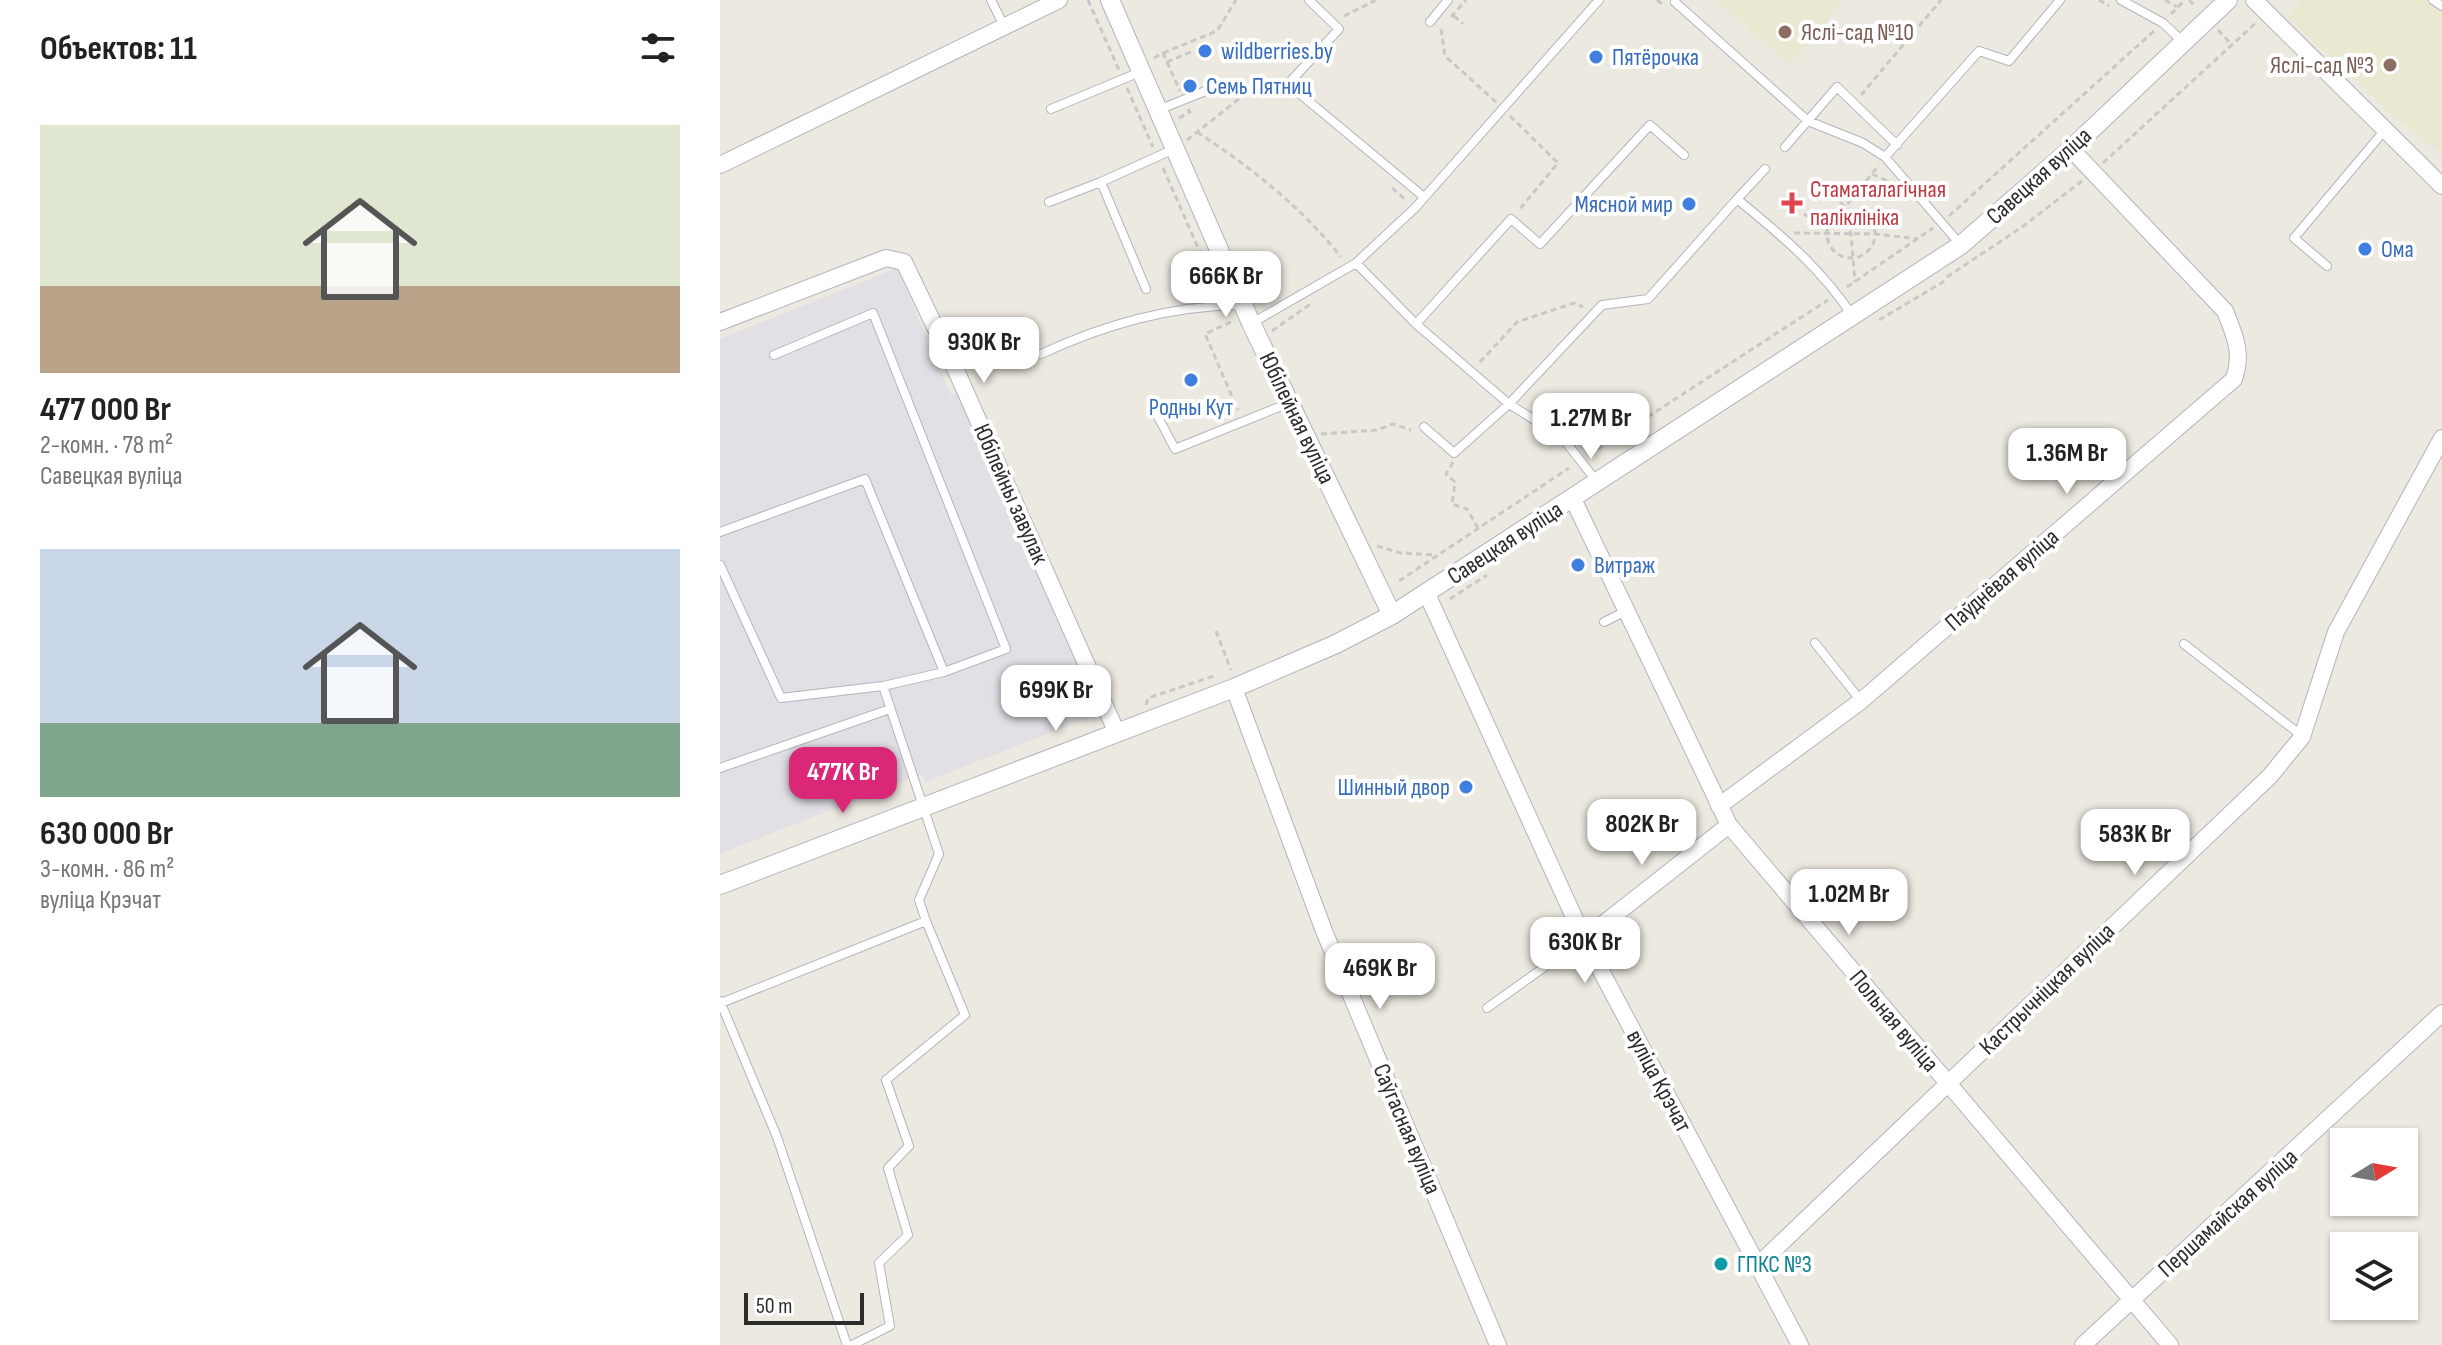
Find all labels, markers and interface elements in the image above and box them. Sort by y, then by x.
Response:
place label: Яслі-сад №10 [1801,18,1914,47]
marker: Яслі-сад №10 [1776,23,1794,41]
icon: filters [636,26,680,70]
text: Объектов: 11 [40,28,197,69]
place label: wildberries.by [1221,37,1333,66]
marker: wildberries.by [1196,42,1214,60]
place label: Пятёрочка [1612,43,1699,72]
marker: Пятёрочка [1587,48,1605,66]
place label: Яслі-сад №3 [2270,51,2374,80]
marker: Яслі-сад №3 [2381,56,2399,74]
place label: Семь Пятниц [1206,72,1311,101]
marker: Семь Пятниц [1181,77,1199,95]
street label: Савецкая вуліца [1980,121,2098,231]
place label: Стаматалагічная паліклініка [1810,175,1946,232]
icon: home [288,177,432,321]
place label: Мясной мир [1574,190,1673,219]
marker: Стаматалагічная паліклініка [1781,192,1803,214]
marker: Мясной мир [1680,195,1698,213]
place label: Ома [2381,235,2414,264]
marker: Ома [2356,240,2374,258]
pin: 666K Br [1152,251,1300,319]
text: 666K Br [1189,261,1263,292]
pin: 930K Br [910,317,1058,385]
text: 930K Br [947,327,1021,358]
street label: Юбілейная вуліца [1253,347,1341,489]
marker: Родны Кут [1182,371,1200,389]
text: 477 000 Br [40,389,171,430]
place label: Родны Кут [1149,393,1233,422]
pin: 1.27M Br [1508,393,1674,461]
text: 1.27M Br [1551,403,1631,434]
street label: Юбілейны завулак [967,419,1055,569]
pin: 1.36M Br [1984,428,2150,496]
text: 2-комн. · 78 m² [40,430,173,461]
text: 1.36M Br [2026,438,2108,469]
text: Савецкая вуліца [40,461,182,492]
street label: Савецкая вуліца [1442,495,1568,591]
street label: Паўднёвая вуліца [1939,523,2065,637]
place label: Витраж [1594,551,1655,580]
marker: Витраж [1569,556,1587,574]
icon: home [288,601,432,745]
pin: 699K Br [982,665,1130,733]
text: 699K Br [1019,675,1093,706]
pin: 477K Br [769,747,917,815]
text: 477K Br [807,757,879,788]
place label: Шинный двор [1337,773,1450,802]
marker: Шинный двор [1457,778,1475,796]
pin: 802K Br [1568,799,1716,867]
text: 802K Br [1605,809,1679,840]
pin: 583K Br [2061,809,2209,877]
text: 630 000 Br [40,813,173,854]
text: 583K Br [2099,819,2171,850]
text: 3-комн. · 86 m² [40,854,174,885]
pin: 1.02M Br [1766,869,1932,937]
text: 1.02M Br [1809,879,1889,910]
text: вуліца Крэчат [40,885,161,916]
pin: 630K Br [1511,917,1659,985]
street label: Кастрычніцкая вуліца [1973,917,2121,1061]
text: 630K Br [1548,927,1622,958]
pin: 469K Br [1306,943,1454,1011]
text: 469K Br [1343,953,1417,984]
street label: Польная вуліца [1843,964,1945,1078]
street label: вуліца Крэчат [1620,1025,1698,1137]
street label: Саўгасная вуліца [1367,1059,1447,1199]
north arrow [2330,1128,2418,1216]
map controls [2330,1128,2418,1320]
street label: Першамайская вуліца [2152,1143,2304,1283]
button: layers [2330,1232,2418,1320]
place label: ГПКС №3 [1737,1250,1812,1279]
marker: ГПКС №3 [1712,1255,1730,1273]
scale bar [744,1289,864,1325]
text: 50 m [756,1293,792,1320]

